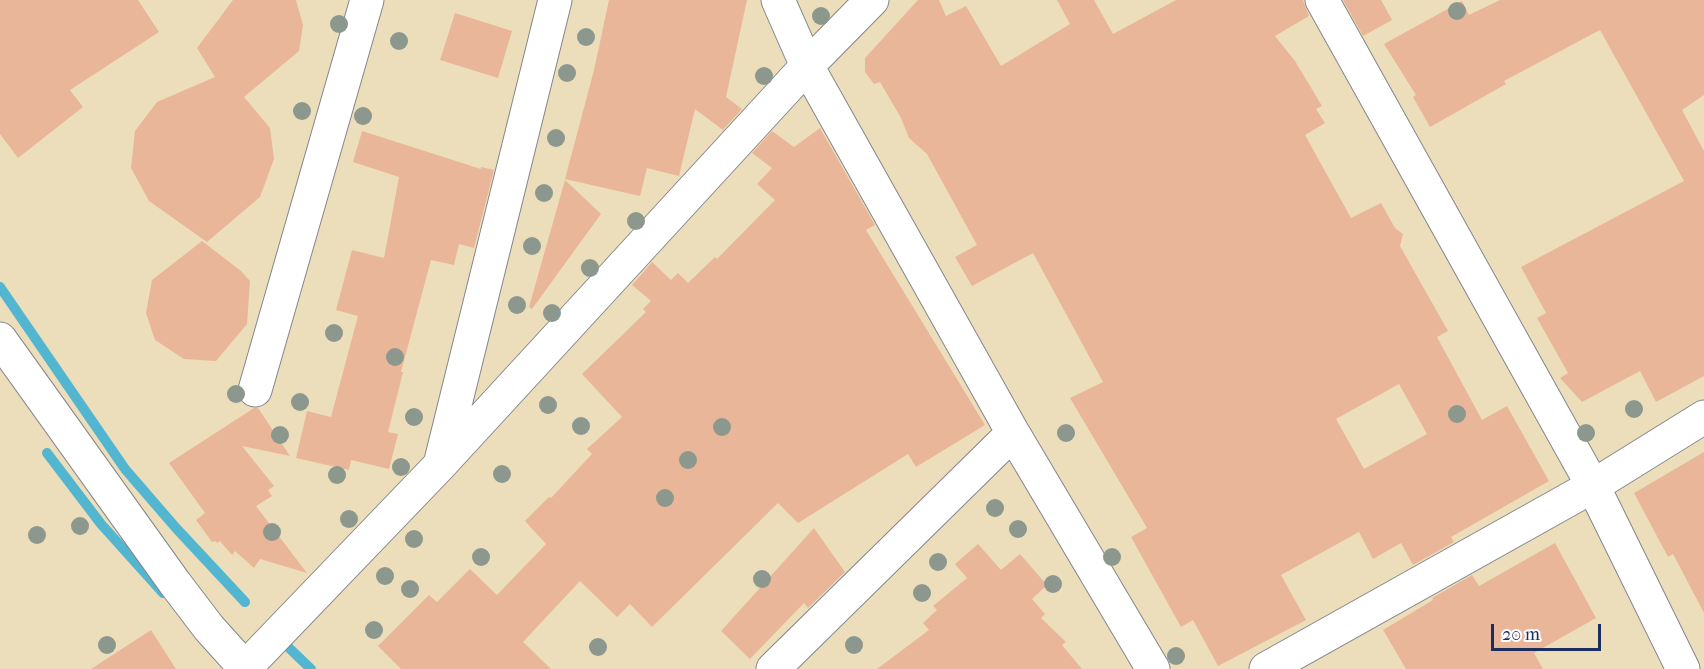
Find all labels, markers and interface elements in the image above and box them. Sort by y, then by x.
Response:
scale bar [1494,612,1604,650]
text: 20 m [1502,624,1540,645]

